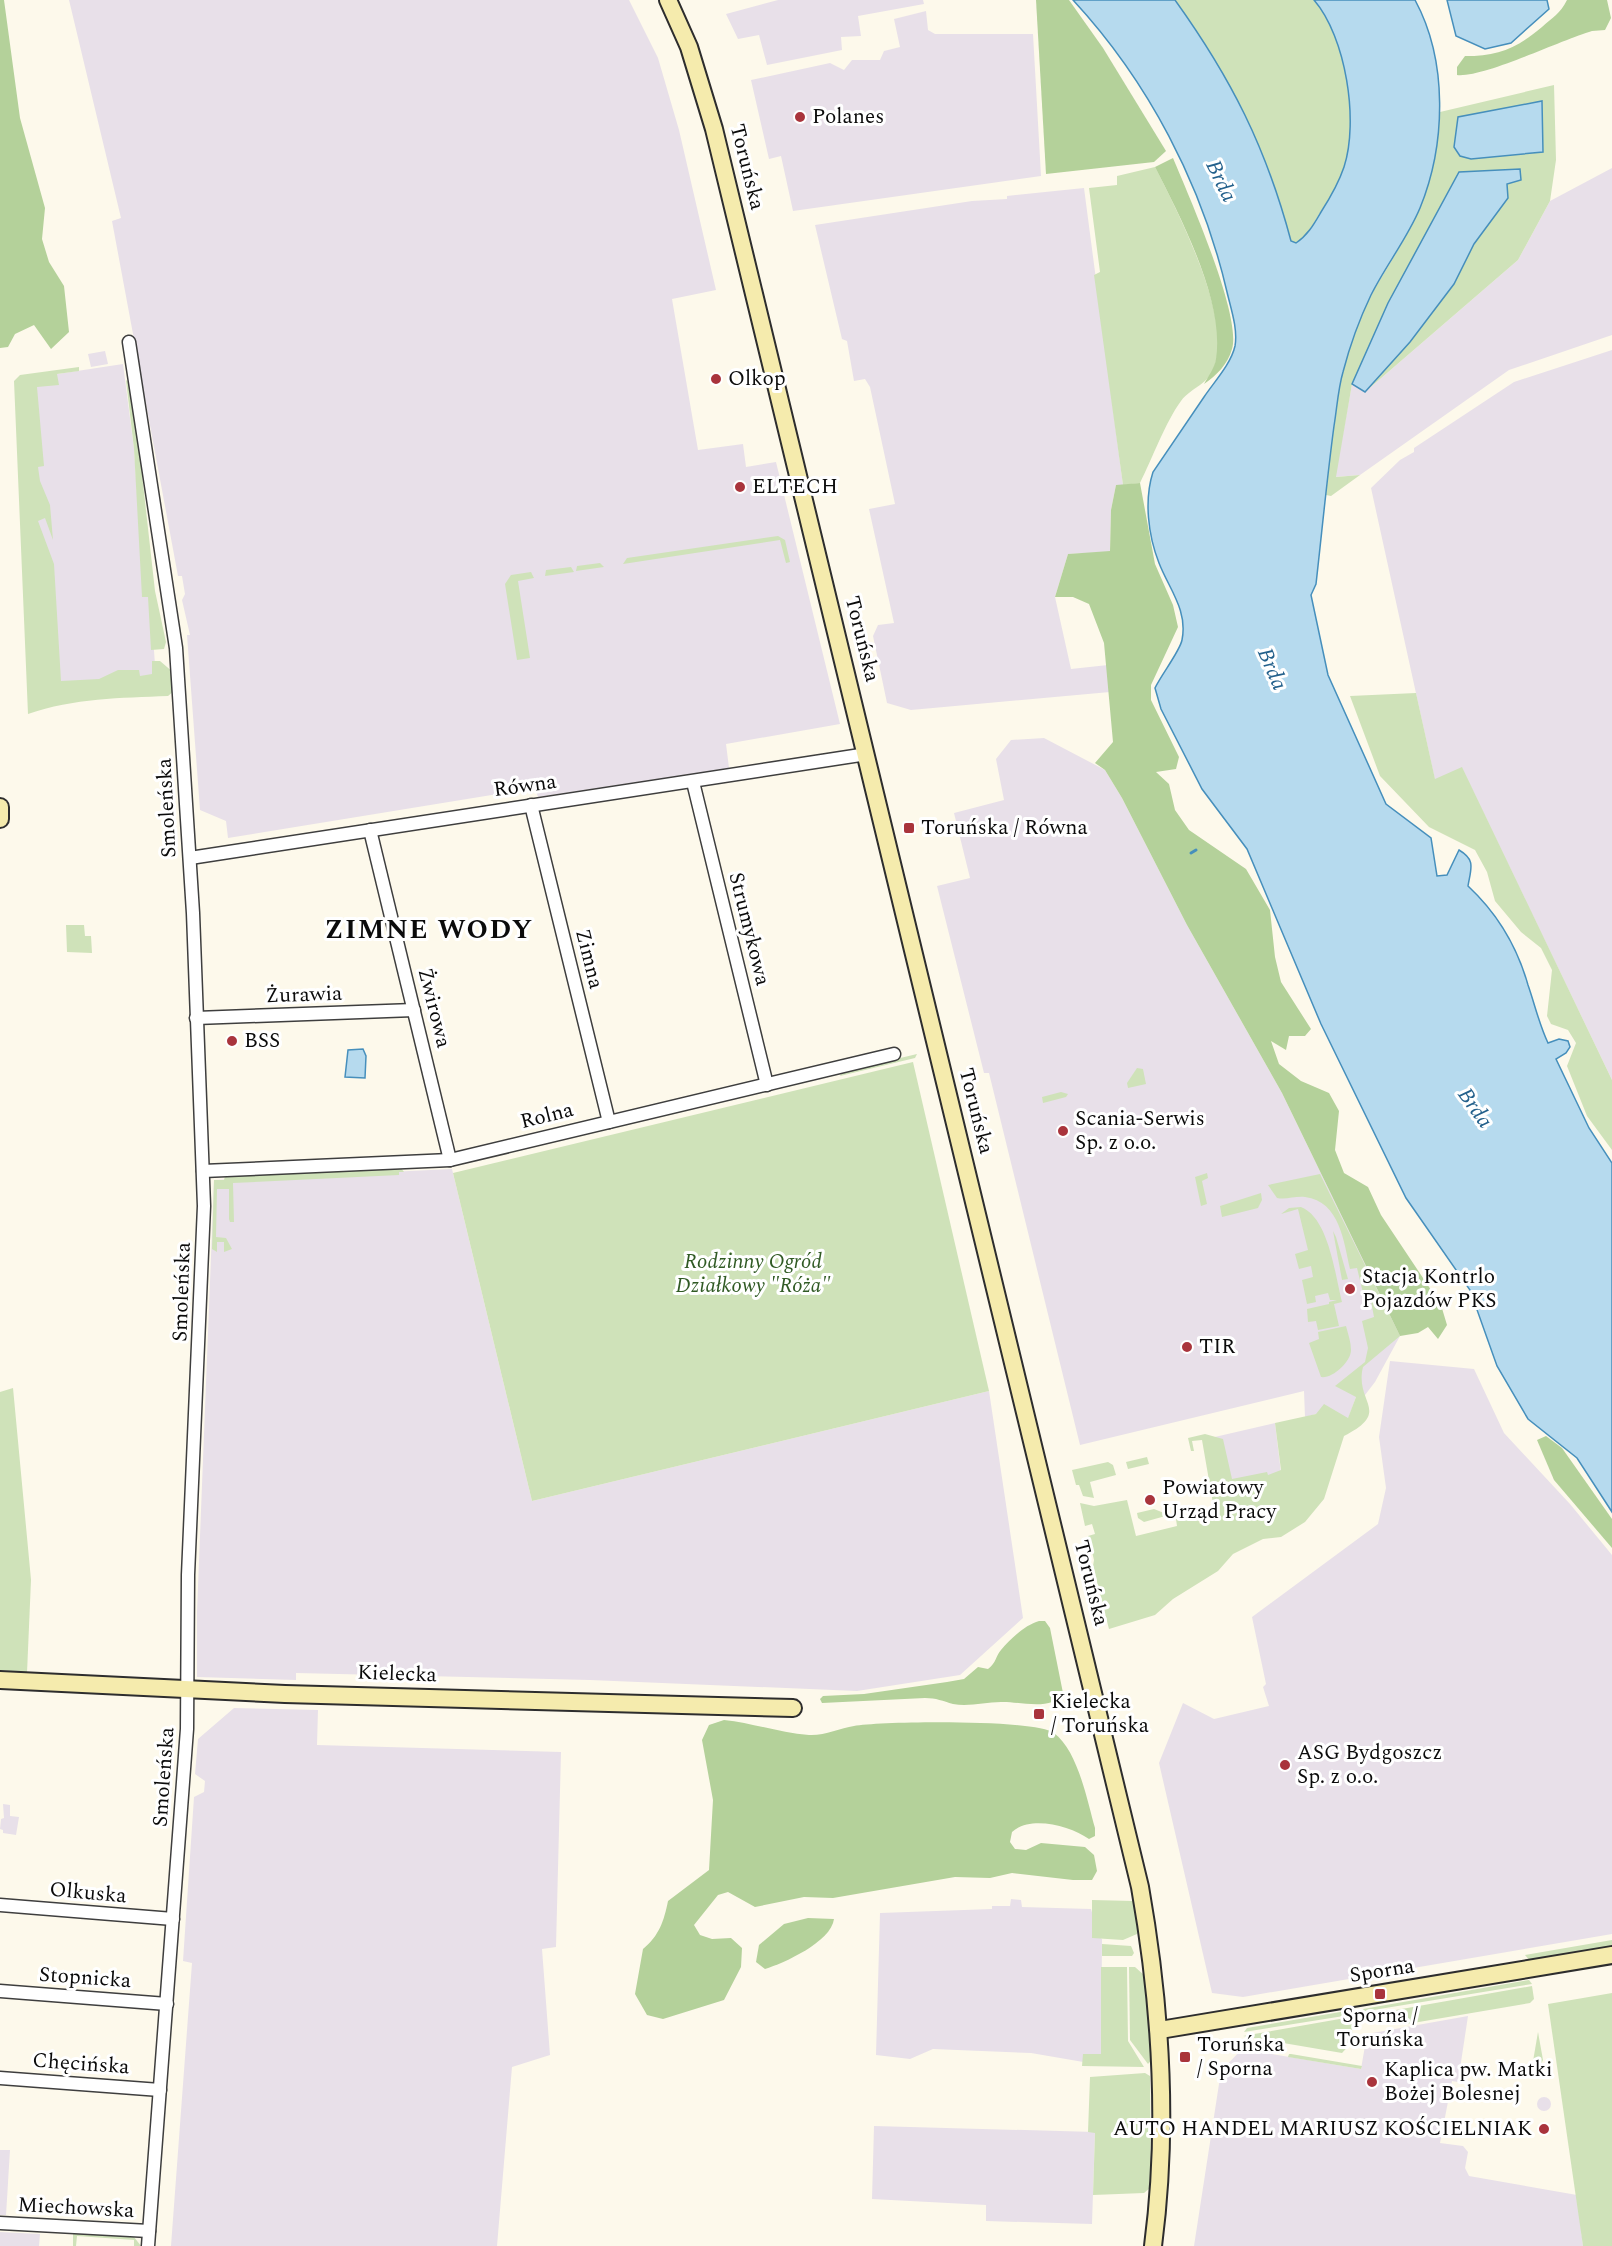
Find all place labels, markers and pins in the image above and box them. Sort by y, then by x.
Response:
place label: Polanes [812,101,884,133]
marker: Polanes [793,110,807,124]
place label: Olkop [728,363,786,395]
marker: Olkop [709,372,723,386]
place label: ELTECH [752,471,838,503]
marker: ELTECH [733,480,747,494]
place label: Toruńska / Równa [921,812,1088,844]
marker: Toruńska / Równa [902,821,916,835]
place label: BSS [244,1025,280,1057]
marker: BSS [225,1034,239,1048]
place label: Scania-Serwis Sp. z o.o. [1075,1103,1205,1159]
marker: Scania-Serwis Sp. z o.o. [1056,1124,1070,1138]
place label: Stacja Kontrlo Pojazdów PKS [1362,1261,1496,1317]
marker: Stacja Kontrlo Pojazdów PKS [1343,1282,1357,1296]
place label: TIR [1199,1331,1235,1363]
marker: TIR [1180,1340,1194,1354]
place label: Powiatowy Urząd Pracy [1162,1472,1277,1528]
marker: Powiatowy Urząd Pracy [1143,1493,1157,1507]
place label: Kielecka / Toruńska [1051,1686,1150,1742]
marker: Kielecka / Toruńska [1032,1707,1046,1721]
place label: ASG Bydgoszcz Sp. z o.o. [1297,1737,1442,1793]
marker: ASG Bydgoszcz Sp. z o.o. [1278,1758,1292,1772]
marker: Sporna / Toruńska [1373,1987,1387,2001]
place label: Sporna / Toruńska [1336,2000,1424,2056]
place label: Toruńska / Sporna [1197,2029,1285,2085]
marker: Toruńska / Sporna [1178,2050,1192,2064]
place label: Kaplica pw. Matki Bożej Bolesnej [1384,2054,1552,2110]
marker: Kaplica pw. Matki Bożej Bolesnej [1365,2075,1379,2089]
place label: AUTO HANDEL MARIUSZ KOŚCIELNIAK [1113,2113,1532,2145]
marker: AUTO HANDEL MARIUSZ KOŚCIELNIAK [1537,2122,1551,2136]

